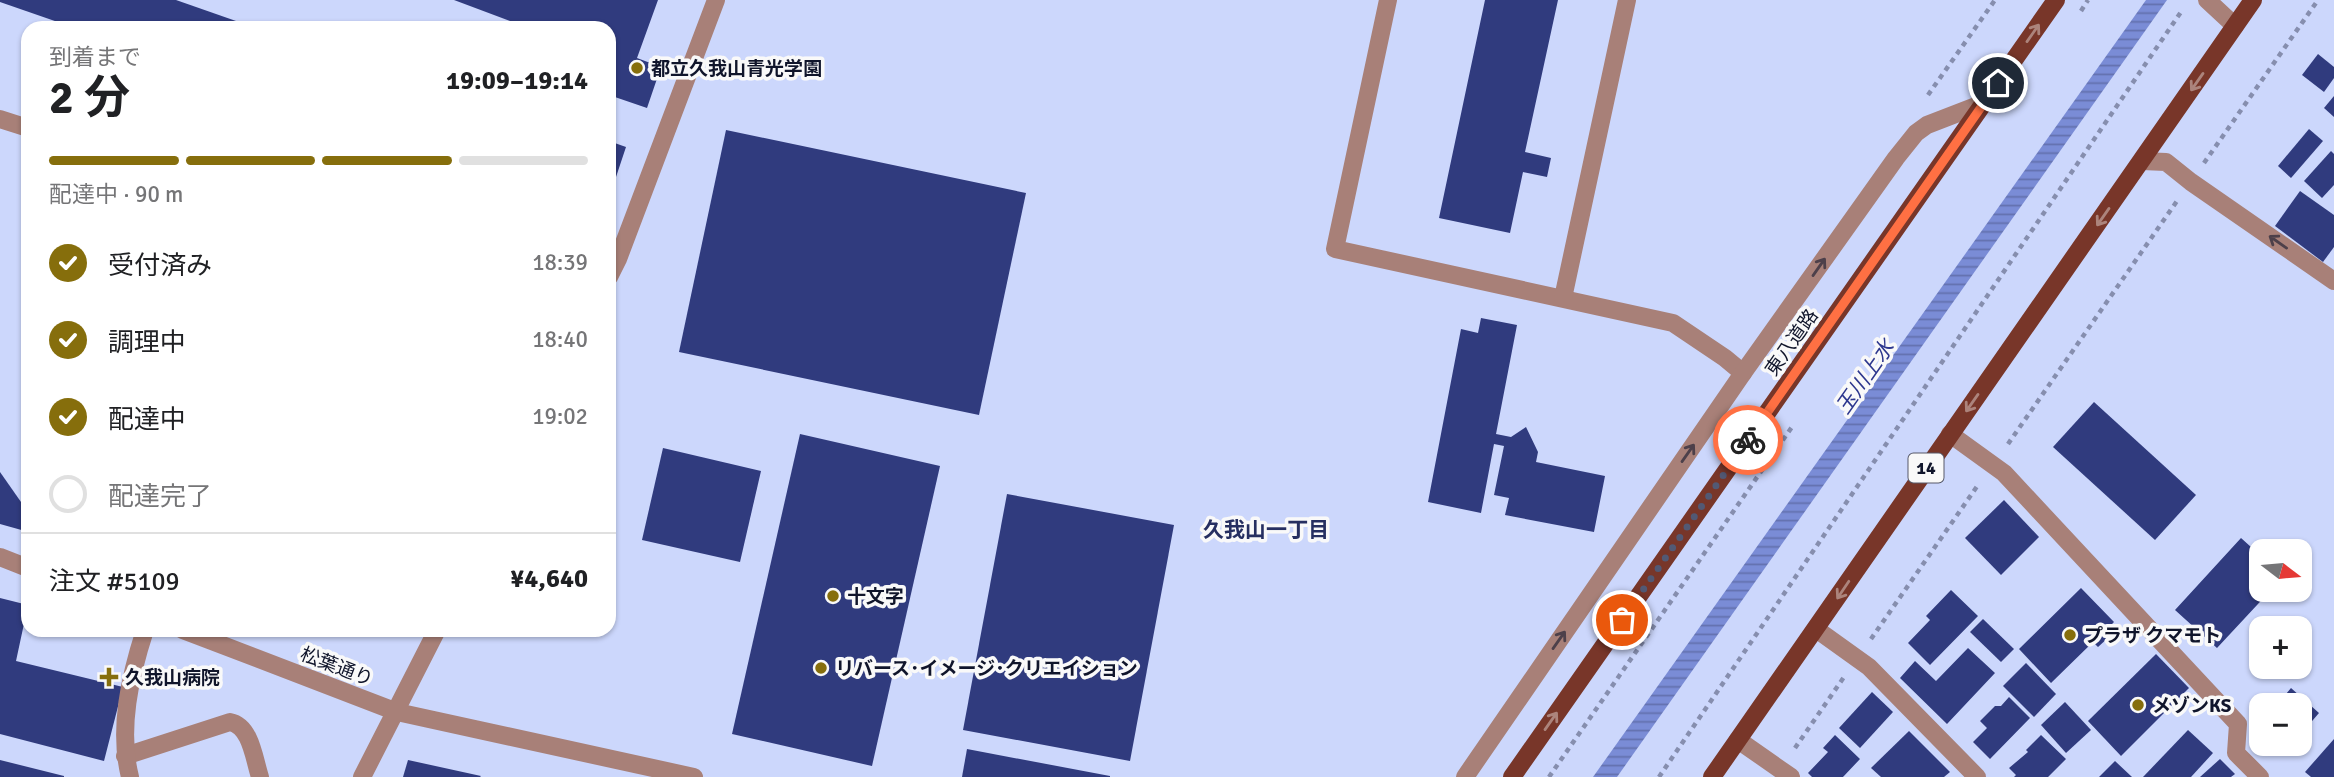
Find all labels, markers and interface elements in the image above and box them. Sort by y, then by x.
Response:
one-way arrow [2026,24,2040,43]
text: 到着まで [49,43,141,72]
pin [1968,53,2028,113]
place label: 都立久我山青光学園 [651,57,822,81]
marker: 都立久我山青光学園 [629,60,645,76]
icon: home [1979,64,2017,102]
text: 19:09–19:14 [446,65,588,97]
text: 2 分 [49,70,130,126]
one-way arrow [2190,72,2204,91]
text: 配達中 · 90 m [49,180,183,209]
one-way arrow [2096,207,2110,226]
one-way arrow [2269,235,2288,249]
icon: check [49,244,87,282]
text: 18:39 [532,248,588,277]
text: 受付済み [108,250,212,282]
one-way arrow [1812,258,1826,277]
street label: 東八道路 [1760,305,1823,381]
icon: check [49,321,87,359]
text: 18:40 [532,325,588,354]
text: 調理中 [108,327,186,359]
water label: 玉川上水 [1830,334,1901,419]
one-way arrow [1965,393,1979,412]
icon: check [49,398,87,436]
text: 19:02 [532,402,588,431]
text: 配達中 [108,404,186,436]
courier [1713,405,1783,475]
icon: bike [1729,421,1767,459]
one-way arrow [1681,444,1695,463]
road number: 14 [1909,454,1944,482]
text: 配達完了 [108,481,212,513]
district label: 久我山一丁目 [1203,517,1329,543]
north arrow [2249,539,2312,602]
map controls [2249,539,2312,756]
text: ¥4,640 [510,563,588,595]
text: 注文 #5109 [49,566,180,598]
one-way arrow [1836,580,1850,599]
place label: 十文字 [847,585,904,609]
marker: 十文字 [825,588,841,604]
pin [1592,590,1652,650]
icon: bag [1603,601,1641,639]
button: + [2249,616,2312,679]
place label: プラザ クマモト [2084,624,2221,648]
marker: プラザ クマモト [2062,627,2078,643]
one-way arrow [1552,631,1566,650]
street label: 松葉通り [297,642,376,692]
place label: リバース･イメージ･クリエイション [835,657,1138,681]
marker: リバース･イメージ･クリエイション [813,660,829,676]
place label: 久我山病院 [125,666,220,690]
marker: 久我山病院 [99,667,119,687]
button: − [2249,693,2312,756]
place label: メゾンKS [2152,694,2232,718]
marker: メゾンKS [2130,697,2146,713]
one-way arrow [1544,712,1558,731]

